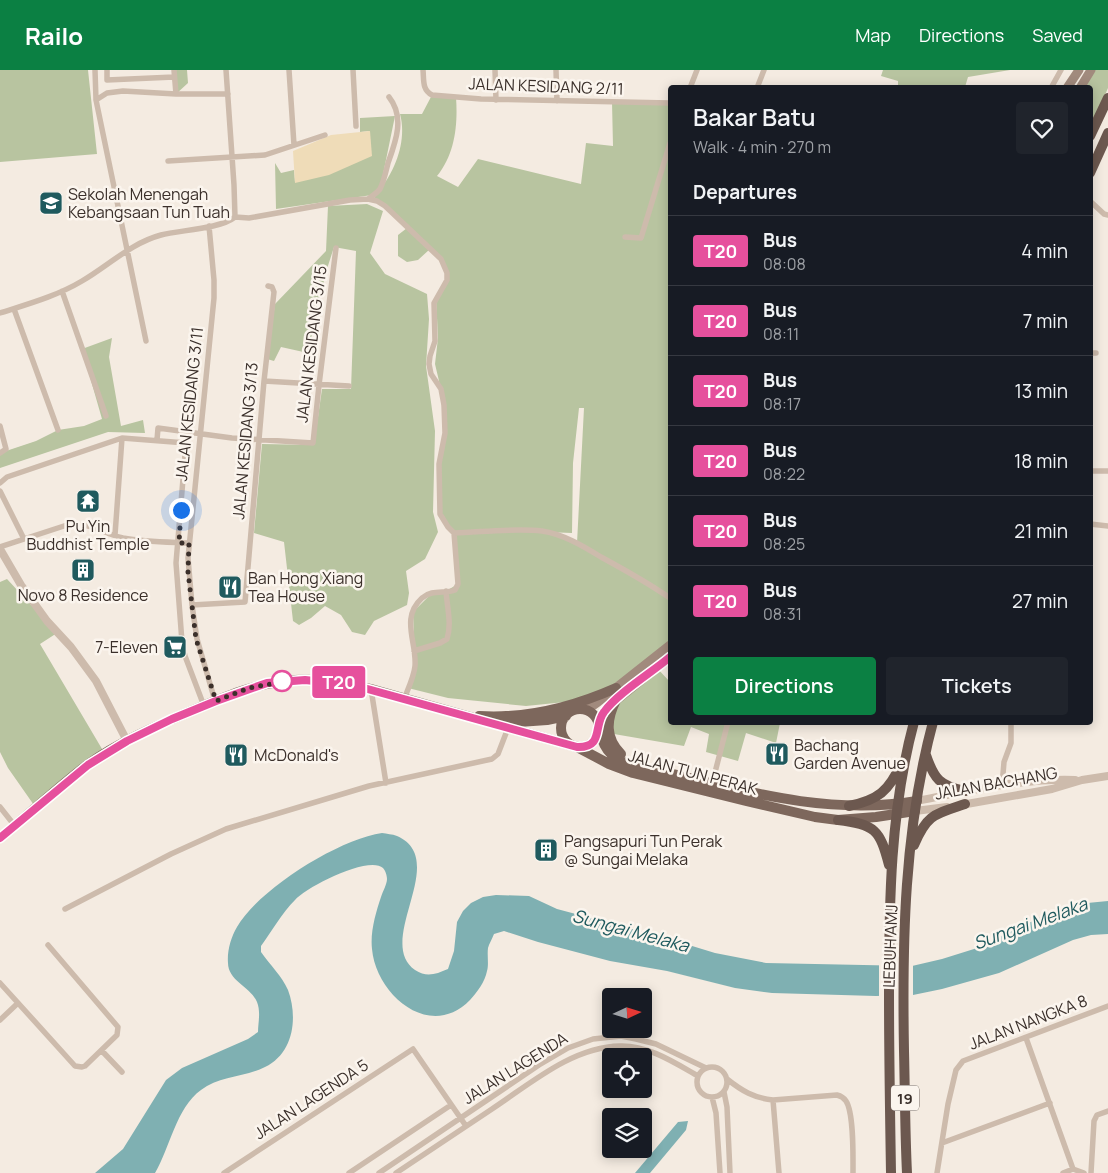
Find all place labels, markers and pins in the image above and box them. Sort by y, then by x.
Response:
place label: Sekolah Menengah Kebangsaan Tun Tuah [68,183,230,223]
school or university icon: Sekolah Menengah Kebangsaan Tun Tuah [38,190,64,216]
temple icon: Pu Yin Buddhist Temple [75,488,101,514]
place label: Pu Yin Buddhist Temple [26,515,150,555]
building icon: Novo 8 Residence [70,557,96,583]
place label: Ban Hong Xiang Tea House [248,567,363,607]
restaurant icon: Ban Hong Xiang Tea House [217,574,243,600]
place label: Novo 8 Residence [18,584,148,606]
supermarket icon: 7-Eleven [162,634,188,660]
place label: 7-Eleven [95,636,158,658]
unlabelled marker [271,670,293,692]
place label: Bachang Garden Avenue [794,734,906,774]
restaurant icon: Bachang Garden Avenue [764,741,790,767]
restaurant icon: McDonald's [223,742,249,768]
place label: McDonald's [254,744,339,766]
place label: Pangsapuri Tun Perak @ Sungai Melaka [564,830,723,870]
building icon: Pangsapuri Tun Perak @ Sungai Melaka [533,837,559,863]

